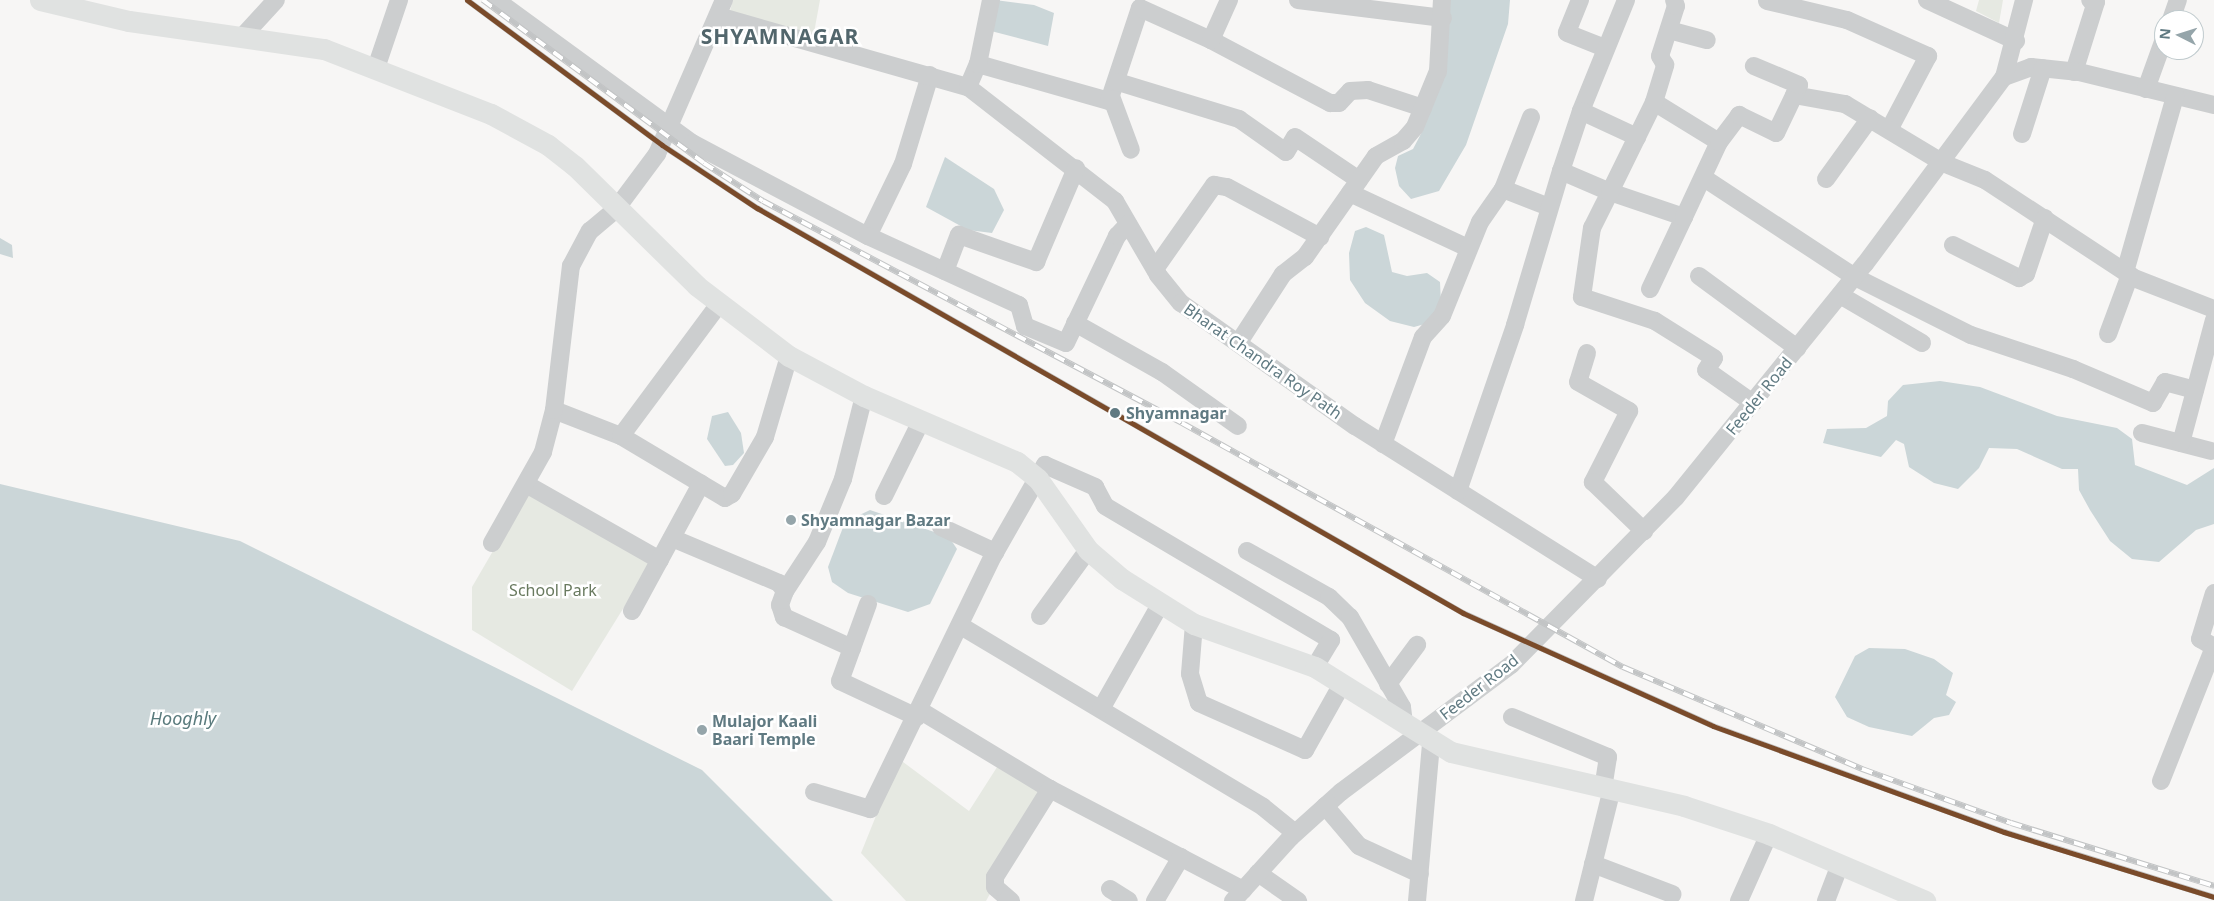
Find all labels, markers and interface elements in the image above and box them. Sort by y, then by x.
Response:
north arrow [2154,10,2204,60]
district label: SHYAMNAGAR [699,23,861,49]
text: N [2155,27,2175,40]
street label: Bharat Chandra Roy Path [1180,299,1346,423]
street label: Feeder Road [1722,353,1796,439]
place label: Shyamnagar [1126,403,1226,423]
marker: Shyamnagar [1108,406,1122,420]
place label: Shyamnagar Bazar [801,510,950,530]
marker: Shyamnagar Bazar [785,514,797,526]
park label: School Park [509,580,597,600]
street label: Feeder Road [1436,650,1522,724]
water label: Hooghly [150,707,216,729]
place label: Mulajor Kaali Baari Temple [712,711,817,749]
marker: Mulajor Kaali Baari Temple [696,724,708,736]

